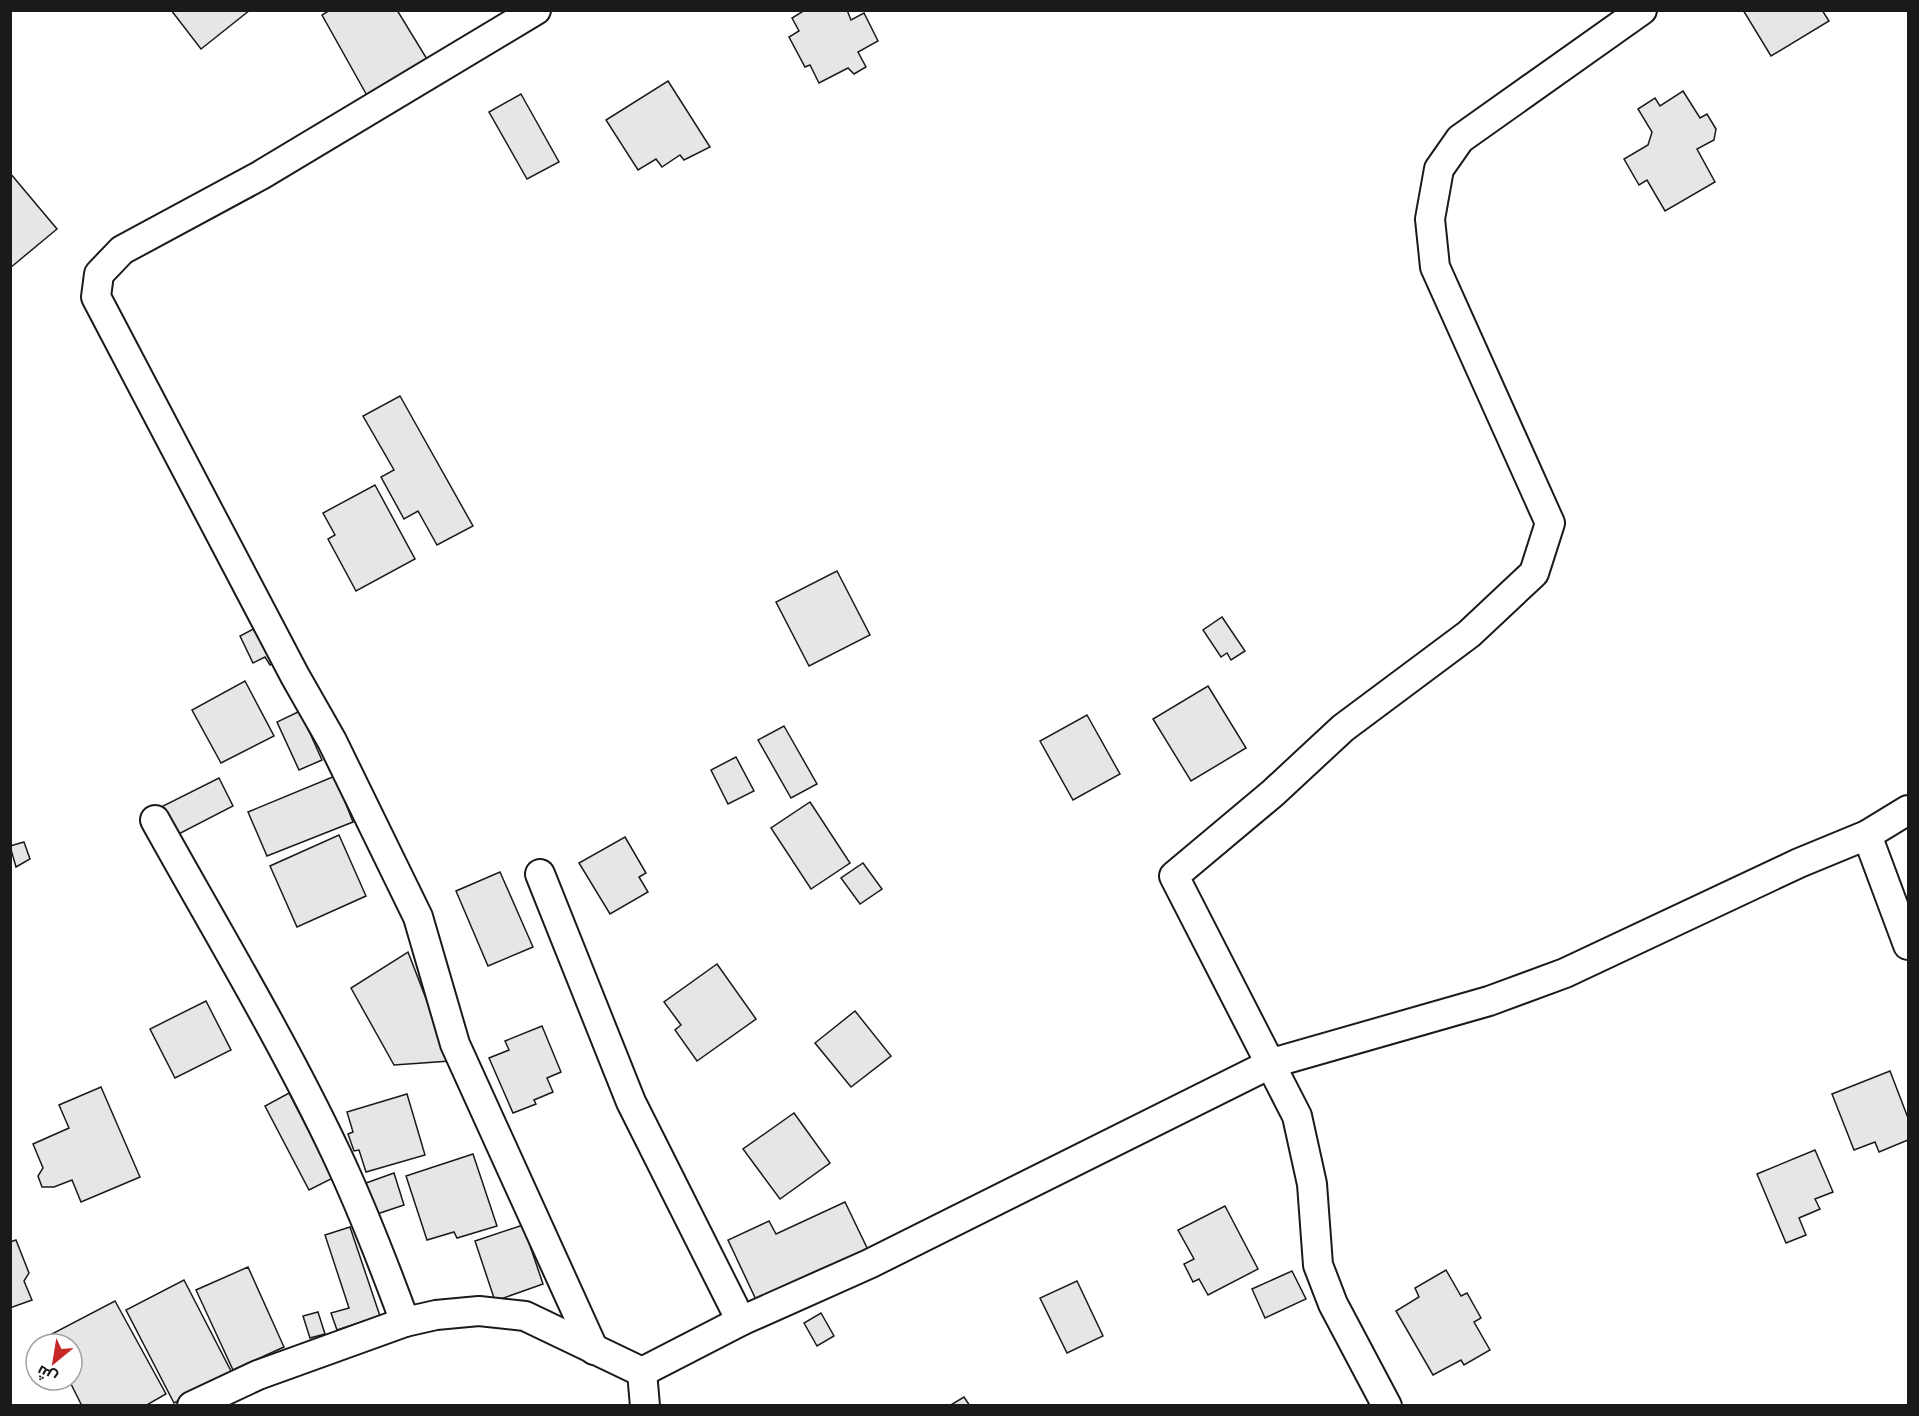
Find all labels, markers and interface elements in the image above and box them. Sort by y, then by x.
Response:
north arrow [24,1332,84,1392]
text: ش [33,1361,60,1388]

